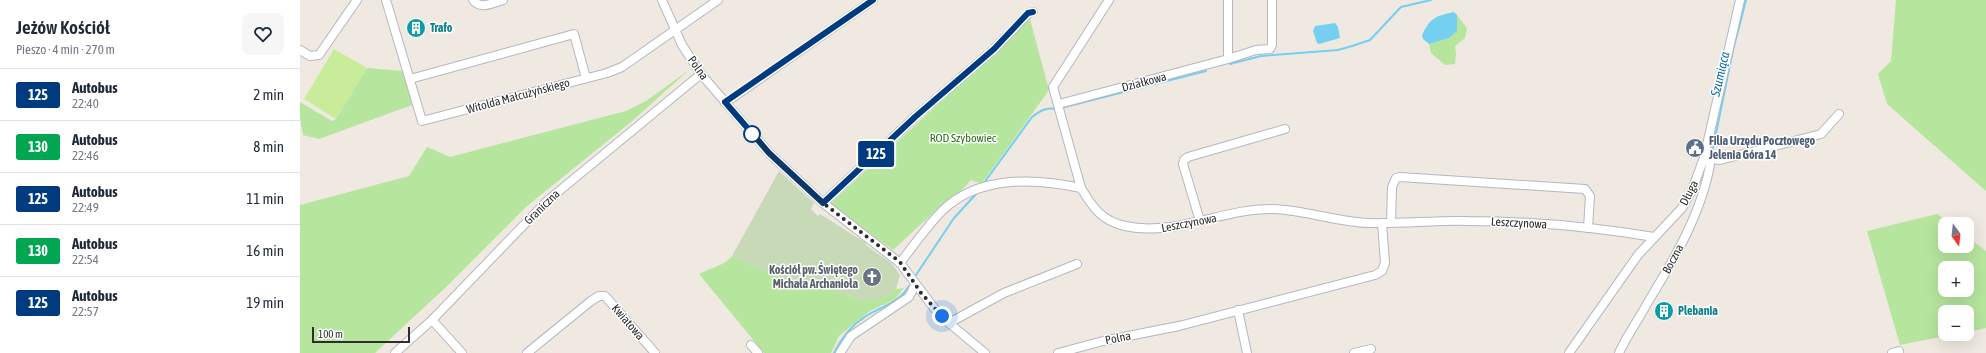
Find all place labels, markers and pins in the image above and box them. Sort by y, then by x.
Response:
building icon: Trafo [405,17,427,39]
place label: Trafo [430,21,453,35]
unlabelled marker [743,125,761,143]
place label: Filia Urzędu Pocztowego Jelenia Góra 14 [1708,134,1816,162]
public building icon: Filia Urzędu Pocztowego Jelenia Góra 14 [1684,137,1706,159]
place label: Kościół pw. Świętego Michała Archanioła [769,262,858,291]
church icon: Kościół pw. Świętego Michała Archanioła [861,266,883,288]
building icon: Plebania [1653,300,1675,322]
place label: Plebania [1678,304,1718,318]

